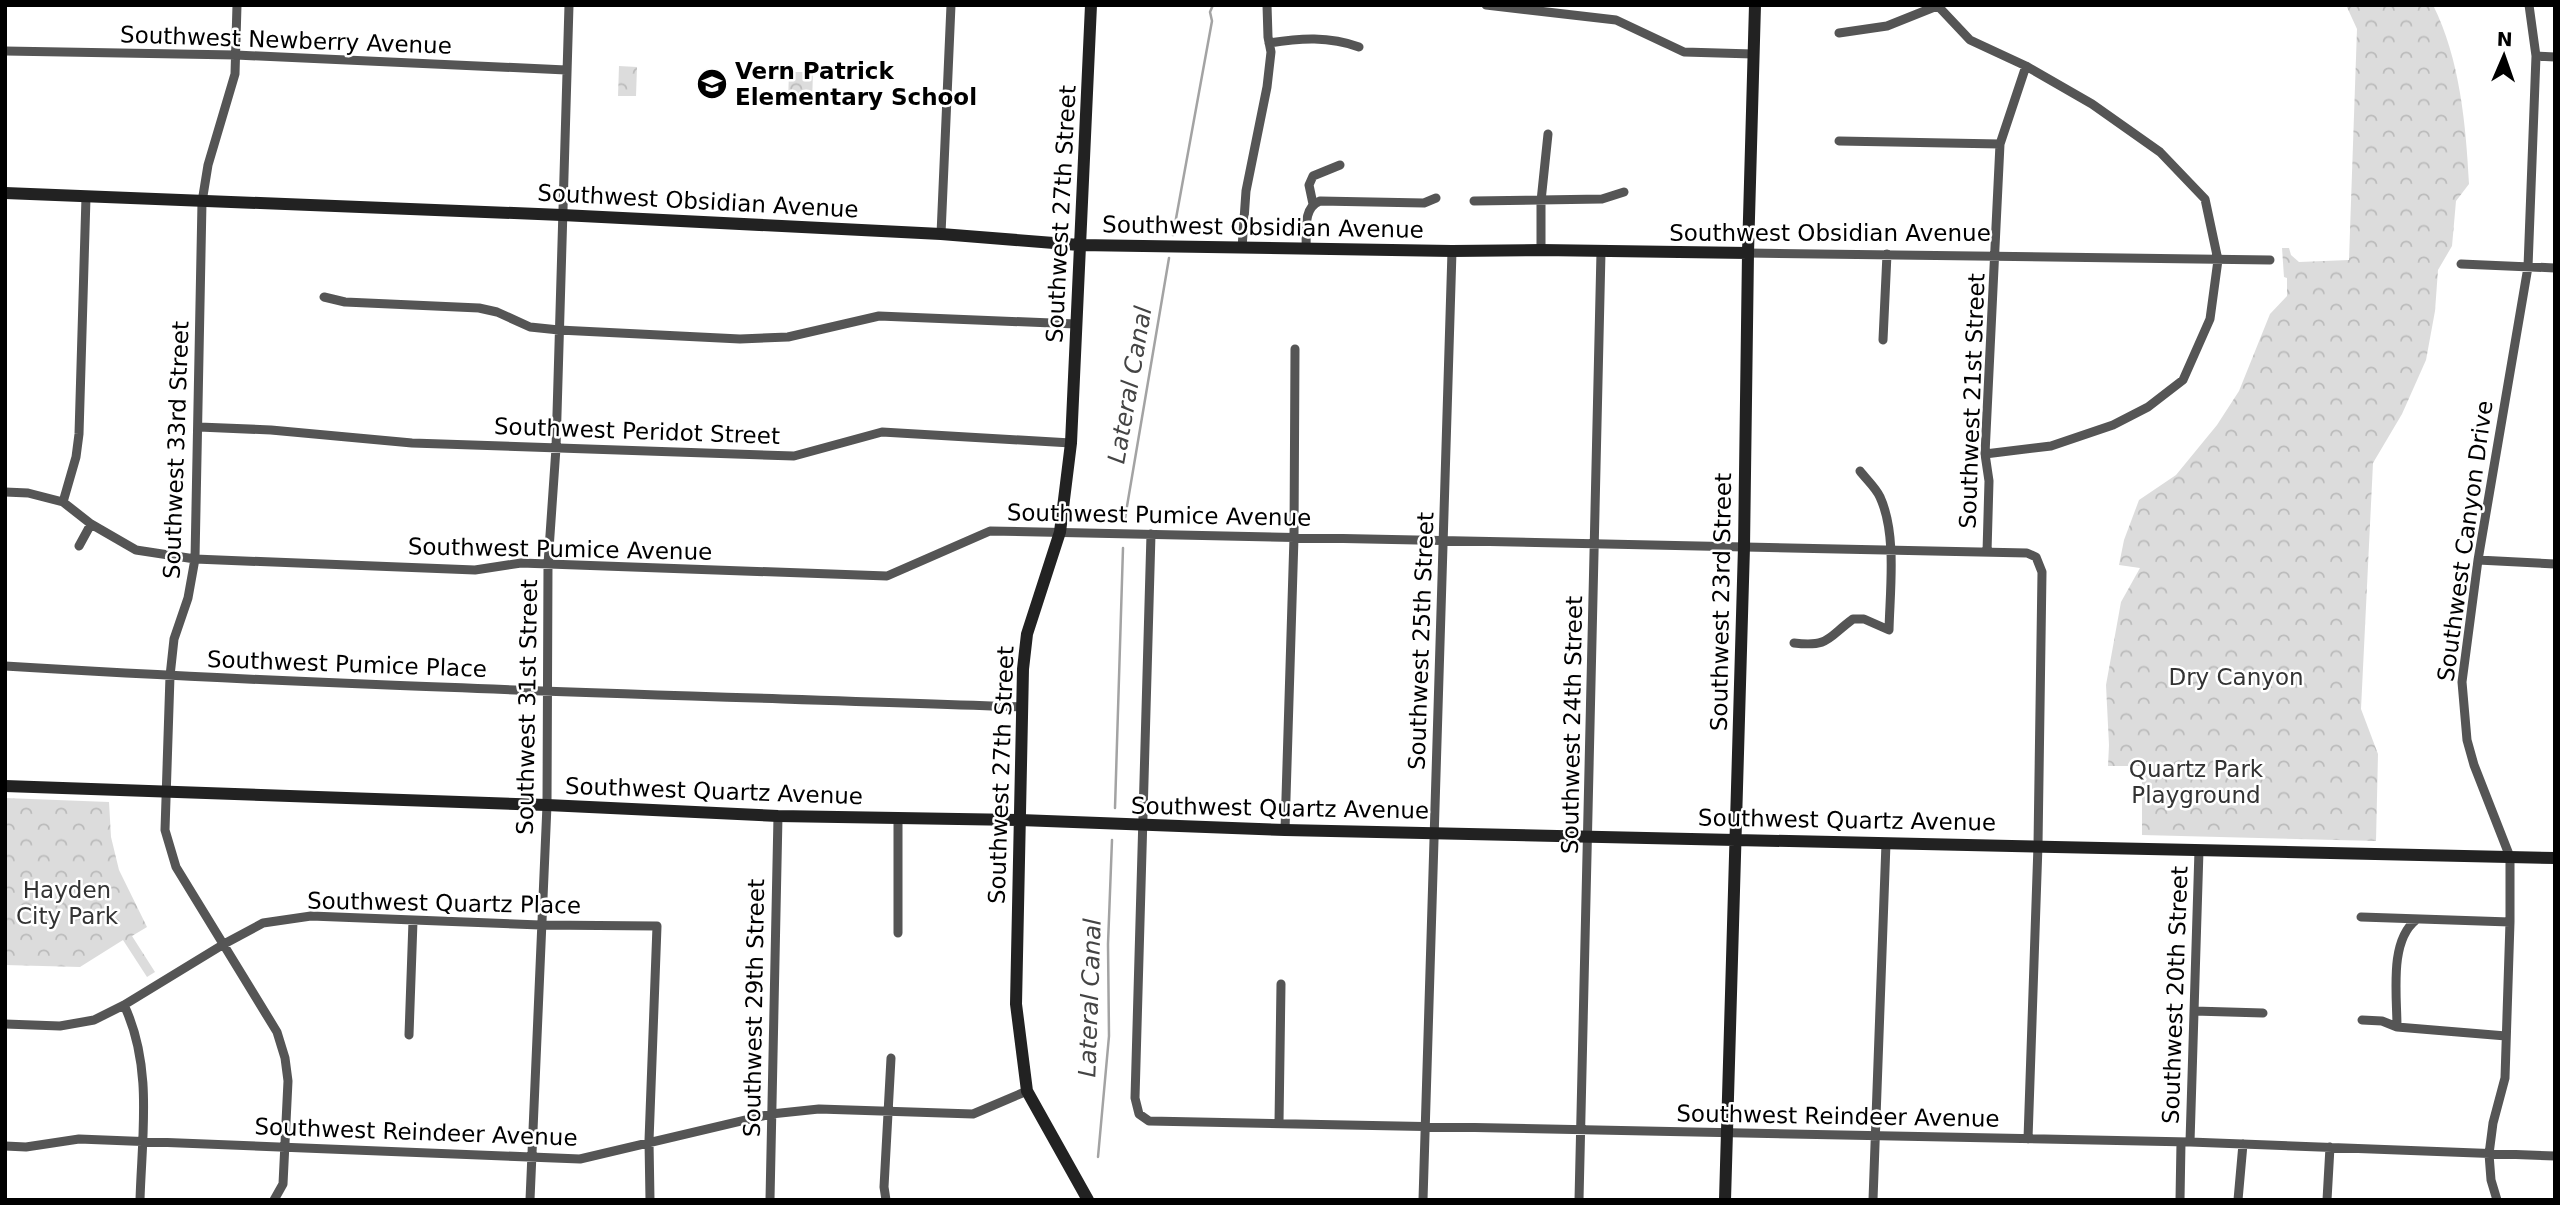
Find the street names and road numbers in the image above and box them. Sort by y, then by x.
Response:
street label: Southwest Newberry Avenue [120,21,452,59]
street label: Southwest 27th Street [1041,84,1081,344]
street label: Southwest Obsidian Avenue [537,180,859,222]
street label: Southwest Obsidian Avenue [1102,211,1424,243]
street label: Southwest Obsidian Avenue [1669,220,1991,246]
street label: Southwest 21st Street [1955,273,1989,529]
street label: Southwest 33rd Street [159,321,193,579]
street label: Southwest Canyon Drive [2432,399,2498,683]
street label: Southwest Peridot Street [494,413,780,449]
street label: Southwest 23rd Street [1706,473,1736,731]
street label: Southwest Pumice Avenue [1007,499,1311,531]
street label: Southwest 25th Street [1404,512,1438,770]
street label: Southwest Pumice Avenue [408,533,712,565]
street label: Southwest 31st Street [512,579,542,835]
street label: Southwest 24th Street [1557,596,1587,854]
street label: Southwest Pumice Place [207,646,487,682]
street label: Southwest 27th Street [984,646,1018,904]
street label: Southwest Quartz Avenue [565,773,863,809]
street label: Southwest Quartz Avenue [1131,792,1429,824]
street label: Southwest Quartz Avenue [1698,804,1996,836]
street label: Southwest 20th Street [2158,866,2192,1124]
street label: Southwest 29th Street [739,879,769,1137]
street label: Southwest Quartz Place [307,888,581,918]
street label: Southwest Reindeer Avenue [1676,1100,2000,1132]
street label: Southwest Reindeer Avenue [254,1113,578,1151]

